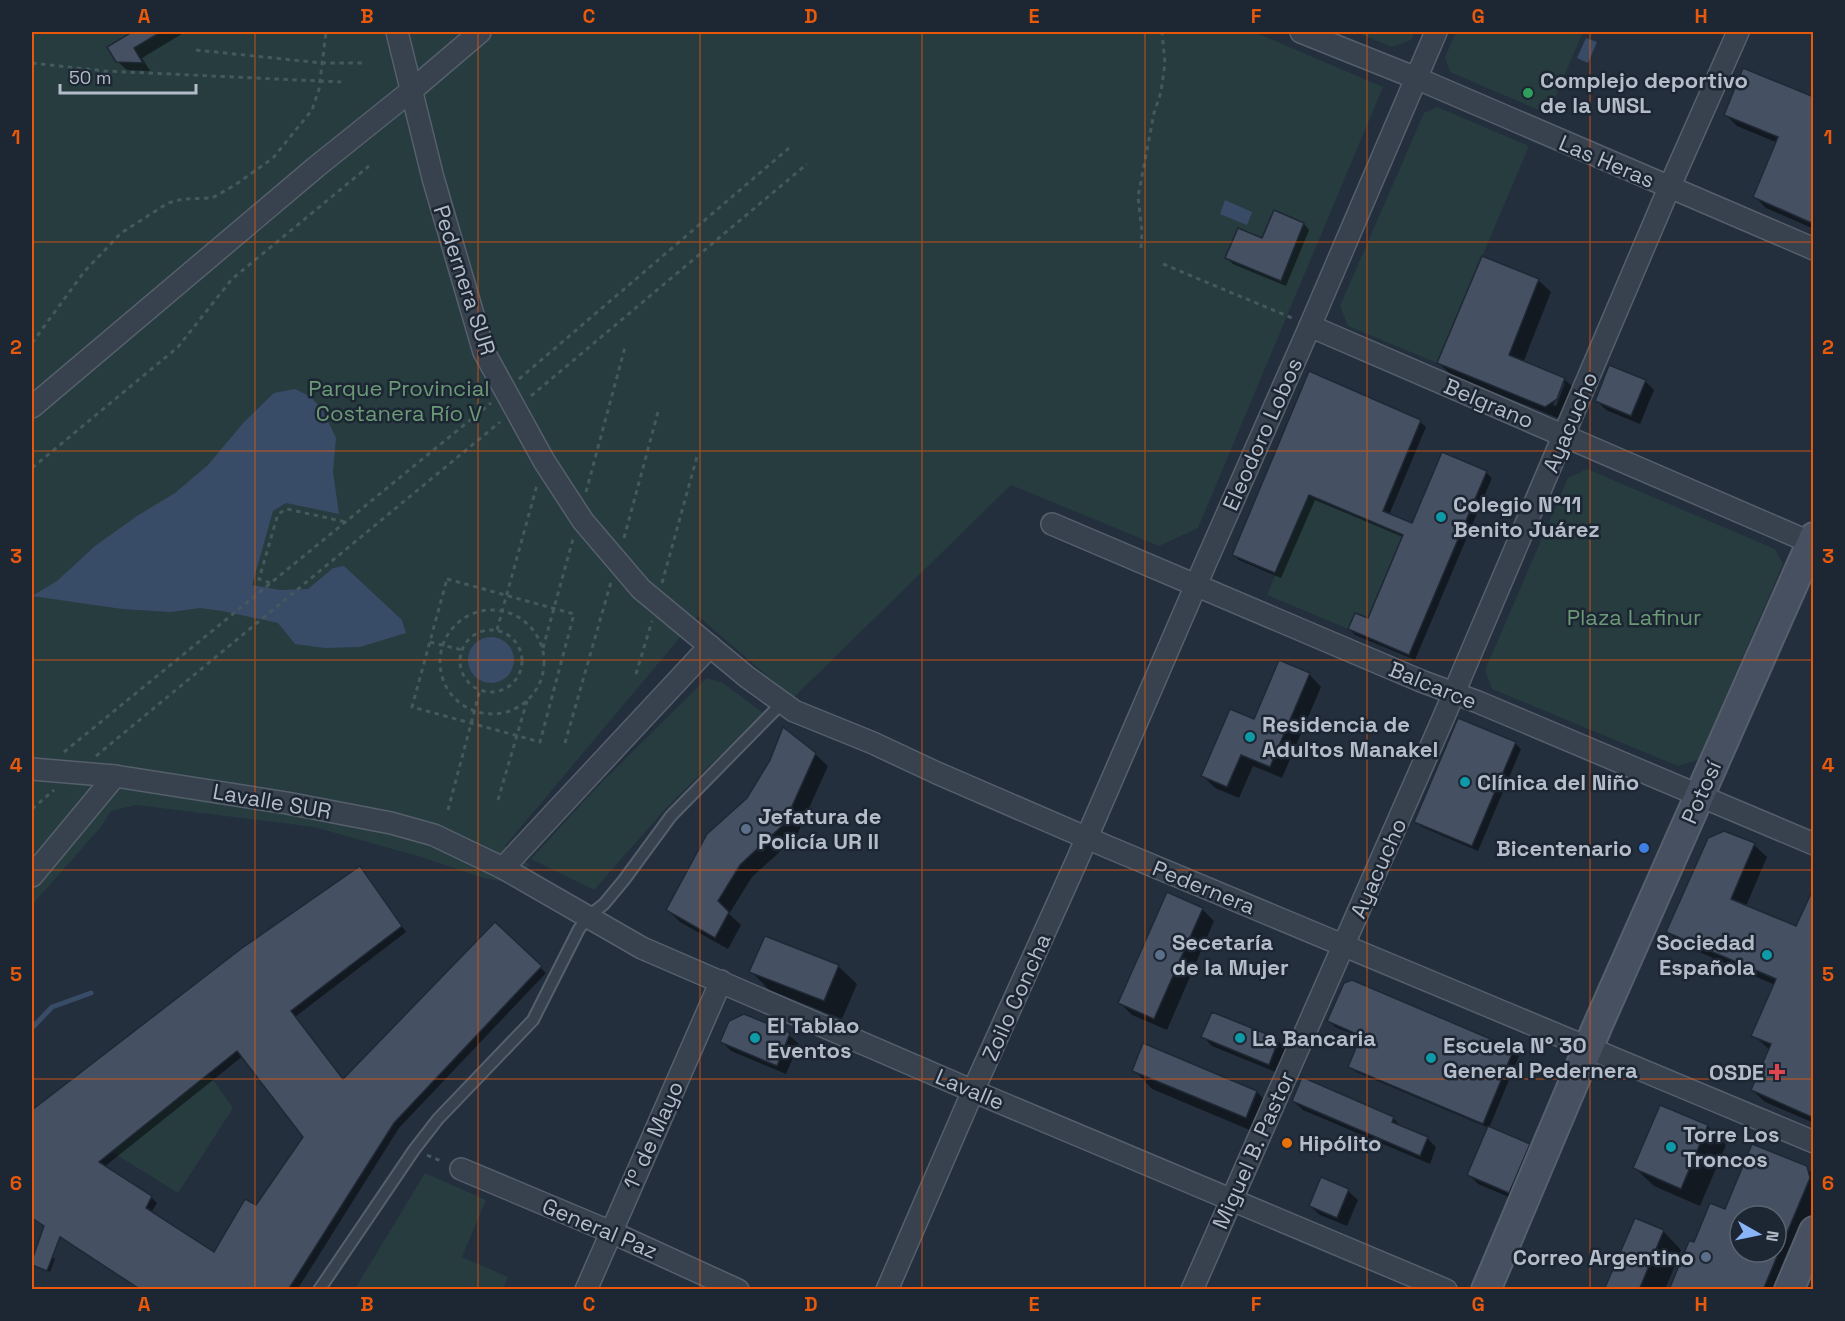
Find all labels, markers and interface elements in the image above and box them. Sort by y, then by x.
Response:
text: A [138,3,151,29]
text: B [360,3,374,29]
text: C [583,3,596,29]
text: D [804,3,818,29]
text: E [1028,3,1040,29]
text: F [1251,3,1262,29]
text: G [1471,3,1485,29]
text: H [1694,3,1708,29]
scale bar [60,57,196,95]
text: 50 m [69,66,111,89]
place label: Complejo deportivo de la UNSL [1540,66,1748,119]
marker: Complejo deportivo de la UNSL [1521,86,1535,100]
text: 1 [11,124,21,150]
text: 1 [1823,124,1833,150]
street label: Las Heras [1555,128,1659,194]
street label: Pedernera SUR [428,201,502,359]
text: 2 [10,334,22,360]
text: 2 [1822,334,1834,360]
street label: Eleodoro Lobos [1216,353,1308,515]
street label: Ayacucho [1536,367,1604,477]
street label: Belgrano [1440,372,1538,434]
park label: Parque Provincial Costanera Río V [308,374,490,427]
place label: Colegio N°11 Benito Juárez [1453,490,1600,543]
marker: Colegio N°11 Benito Juárez [1434,510,1448,524]
text: 3 [10,543,22,569]
text: 3 [1822,543,1834,569]
park label: Plaza Lafinur [1567,603,1701,631]
street label: Balcarce [1385,655,1481,715]
place label: Residencia de Adultos Manakel [1262,710,1438,763]
marker: Residencia de Adultos Manakel [1243,730,1257,744]
text: 4 [10,752,23,778]
text: 4 [1822,752,1835,778]
street label: Potosí [1675,755,1728,828]
place label: Clínica del Niño [1477,768,1639,796]
marker: Clínica del Niño [1458,775,1472,789]
street label: Lavalle SUR [211,777,333,825]
place label: Jefatura de Policía UR II [758,802,881,855]
street label: Ayacucho [1344,814,1412,922]
marker: Jefatura de Policía UR II [739,822,753,836]
place label: Bicentenario [1496,834,1632,862]
marker: Bicentenario [1637,841,1651,855]
street label: Pedernera [1148,854,1260,920]
place label: Secetaría de la Mujer [1172,928,1289,981]
place label: Sociedad Española [1656,928,1755,981]
street label: Zoilo Concha [975,929,1057,1065]
marker: Secetaría de la Mujer [1153,948,1167,962]
marker: Sociedad Española [1760,948,1774,962]
text: 5 [10,961,22,987]
text: 5 [1822,961,1834,987]
place label: El Tablao Eventos [767,1011,860,1064]
place label: La Bancaria [1252,1024,1376,1052]
marker: El Tablao Eventos [748,1031,762,1045]
marker: La Bancaria [1233,1031,1247,1045]
place label: Escuela N° 30 General Pedernera [1443,1031,1638,1084]
marker: Escuela N° 30 General Pedernera [1424,1051,1438,1065]
place label: OSDE [1709,1058,1764,1086]
street label: Lavalle [931,1062,1009,1116]
marker: OSDE [1768,1063,1786,1081]
street label: Miguel B. Pastor [1206,1067,1300,1233]
street label: 1º de Mayo [617,1076,689,1194]
place label: Torre Los Troncos [1683,1120,1780,1173]
place label: Hipólito [1299,1129,1382,1157]
marker: Hipólito [1280,1136,1294,1150]
marker: Torre Los Troncos [1664,1140,1678,1154]
text: 6 [10,1170,22,1196]
text: 6 [1822,1170,1834,1196]
street label: General Paz [538,1191,662,1265]
north arrow [1728,1204,1788,1264]
text: N [1761,1229,1784,1243]
place label: Correo Argentino [1513,1243,1694,1271]
marker: Correo Argentino [1699,1250,1713,1264]
text: A [138,1291,151,1317]
text: B [360,1291,374,1317]
text: C [583,1291,596,1317]
text: D [804,1291,818,1317]
text: E [1028,1291,1040,1317]
text: F [1251,1291,1262,1317]
text: G [1471,1291,1485,1317]
text: H [1694,1291,1708,1317]

